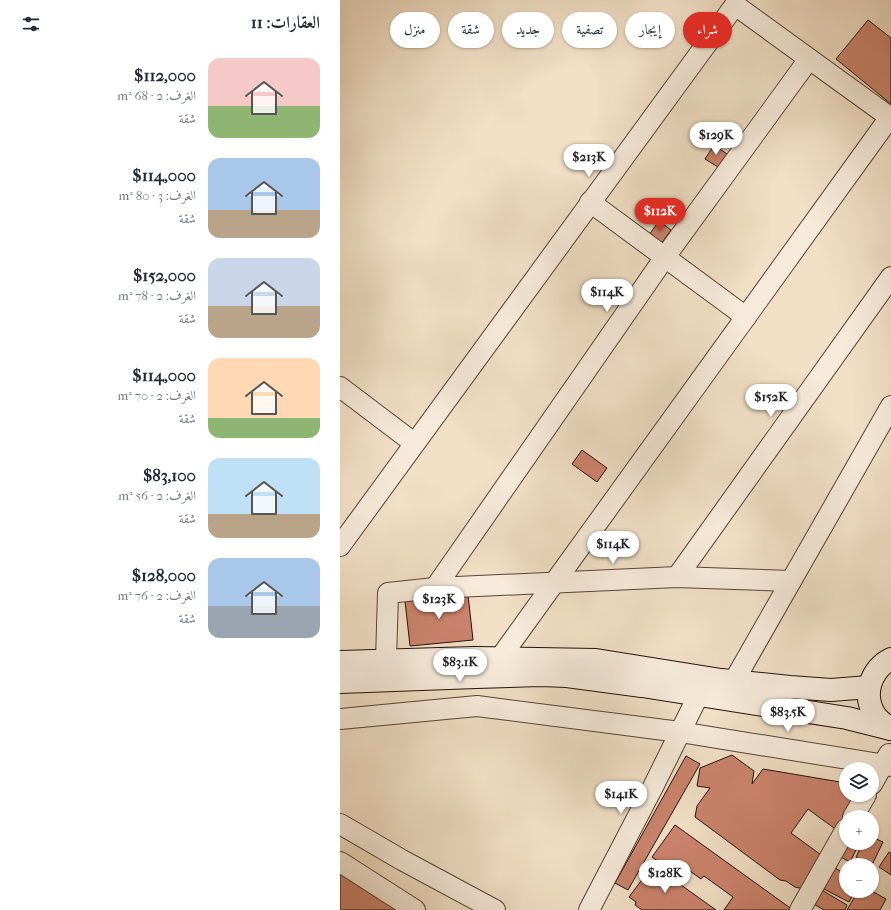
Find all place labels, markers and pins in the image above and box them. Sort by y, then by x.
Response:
pin: $129K [688,122,744,156]
pin: $213K [561,144,617,178]
pin: $112K [632,198,688,232]
pin: $114K [579,279,635,313]
pin: $152K [743,384,799,418]
pin: $114K [585,531,641,565]
pin: $123K [411,586,467,620]
pin: $83.1K [427,649,493,683]
pin: $83.5K [755,699,821,733]
pin: $141K [593,781,649,815]
pin: $128K [637,860,693,894]

